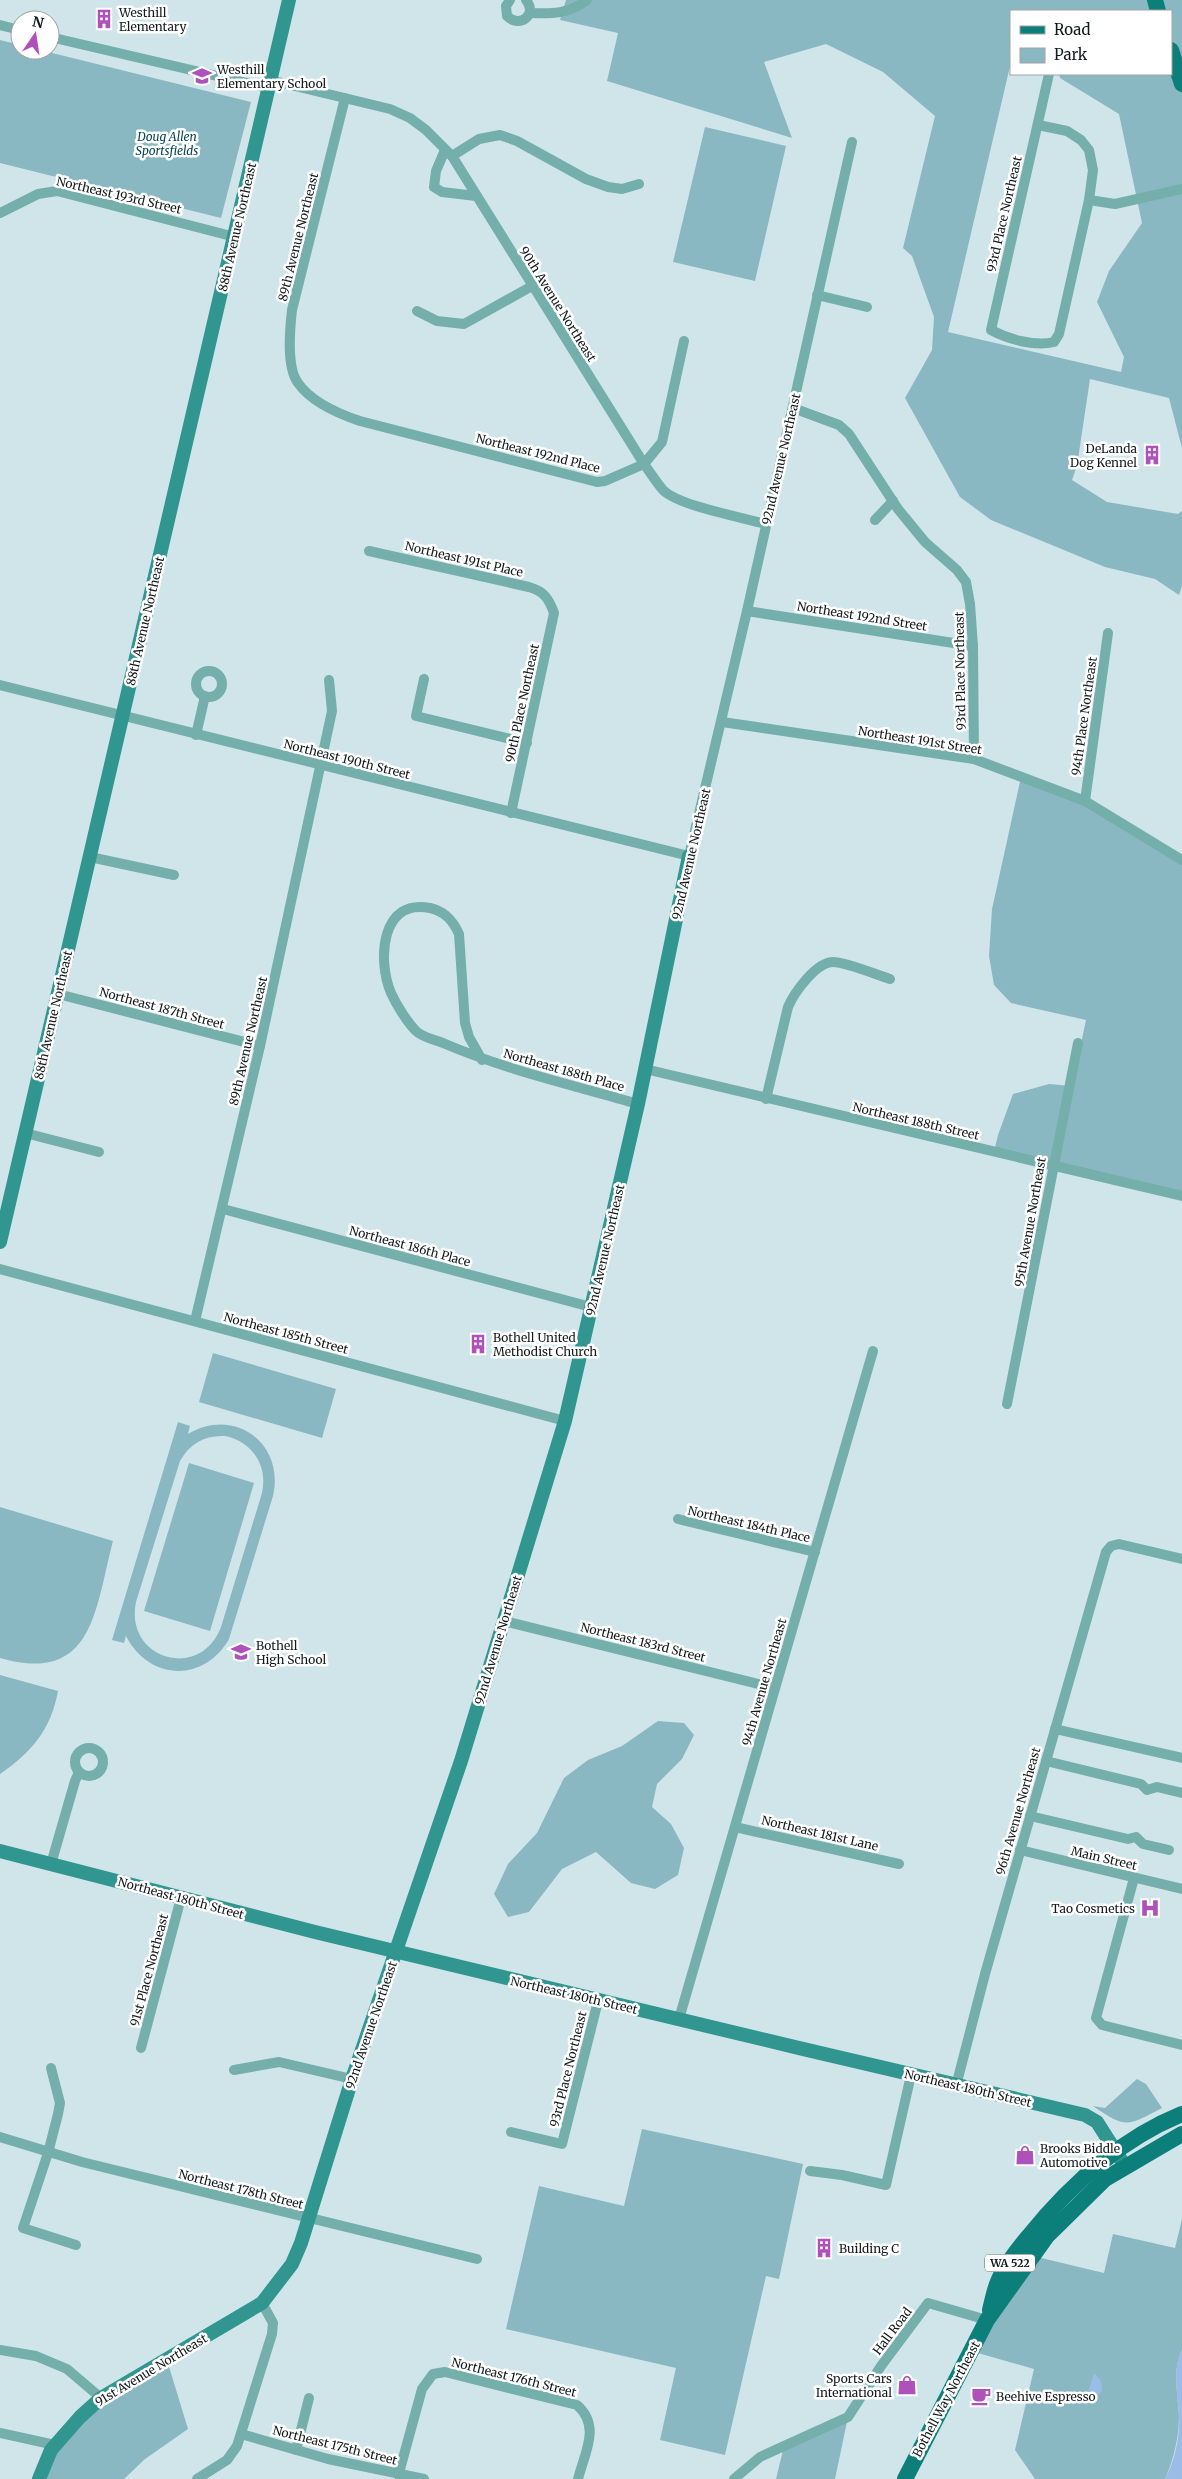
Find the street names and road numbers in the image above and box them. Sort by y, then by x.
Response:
street label: 93rd Place Northeast [983,154,1025,274]
street label: 88th Avenue Northeast [215,161,259,293]
street label: 89th Avenue Northeast [275,171,321,303]
street label: Northeast 193rd Street [55,173,183,217]
street label: 90th Avenue Northeast [516,244,600,365]
street label: 92nd Avenue Northeast [759,392,803,526]
street label: Northeast 192nd Place [475,430,601,476]
street label: Northeast 191st Place [404,538,524,580]
street label: 88th Avenue Northeast [123,555,167,687]
street label: Northeast 192nd Street [796,598,928,634]
street label: 93rd Place Northeast [951,611,969,730]
street label: 90th Place Northeast [502,642,542,764]
street label: 94th Place Northeast [1068,655,1100,776]
street label: Northeast 191st Street [857,723,983,757]
street label: Northeast 190th Street [282,736,412,782]
street label: 92nd Avenue Northeast [669,787,713,921]
street label: 88th Avenue Northeast [31,949,75,1081]
street label: 89th Avenue Northeast [226,975,270,1107]
street label: Northeast 187th Street [98,984,226,1032]
street label: Northeast 188th Place [502,1046,626,1094]
street label: Northeast 188th Street [851,1099,981,1143]
street label: 95th Avenue Northeast [1011,1156,1049,1288]
street label: 92nd Avenue Northeast [583,1183,627,1317]
street label: Northeast 186th Place [348,1223,472,1269]
street label: Northeast 185th Street [222,1309,350,1357]
street label: Northeast 184th Place [686,1503,812,1545]
street label: 92nd Avenue Northeast [471,1573,525,1706]
street label: 94th Avenue Northeast [739,1616,789,1747]
street label: Northeast 183rd Street [579,1619,707,1665]
street label: 96th Avenue Northeast [993,1745,1043,1877]
street label: Northeast 181st Lane [760,1812,880,1854]
street label: Main Street [1069,1843,1139,1873]
street label: Northeast 180th Street [116,1874,246,1922]
street label: 91st Place Northeast [127,1912,171,2028]
street label: 92nd Avenue Northeast [342,1959,400,2091]
street label: Northeast 180th Street [509,1973,639,2017]
street label: 93rd Place Northeast [546,2009,590,2128]
street label: Northeast 180th Street [903,2066,1033,2110]
street label: Northeast 178th Street [177,2166,305,2212]
road number: WA 522 [985,2254,1035,2272]
street label: Hall Road [869,2304,915,2358]
street label: 91st Avenue Northeast [92,2330,210,2409]
street label: Bothell Way Northeast [909,2338,983,2460]
street label: Northeast 176th Street [450,2354,578,2400]
street label: Northeast 175th Street [271,2422,399,2468]

